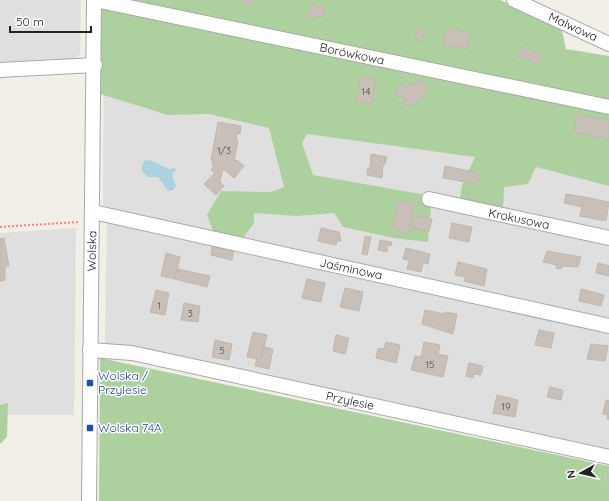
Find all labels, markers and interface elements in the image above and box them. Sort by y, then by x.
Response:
scale bar [10,8,91,34]
street label: Malwowa [546,9,600,44]
text: 50 m [16,14,44,29]
street label: Borówkowa [318,39,386,68]
house number: 14 [362,85,370,98]
house number: 1/3 [217,144,231,157]
street label: Krokusowa [487,205,551,232]
street label: Wolska [84,231,99,271]
street label: Jaśminowa [318,255,384,282]
house number: 1 [157,299,161,312]
house number: 3 [187,307,193,320]
house number: 5 [219,344,225,357]
house number: 15 [425,358,435,371]
place label: Wolska / Przylesie [98,368,149,397]
marker: Wolska / Przylesie [85,378,95,388]
street label: Przylesie [325,388,376,413]
house number: 19 [501,400,511,413]
place label: Wolska 74A [98,420,162,435]
marker: Wolska 74A [85,423,95,433]
north arrow [561,453,601,493]
text: N [564,469,579,479]

